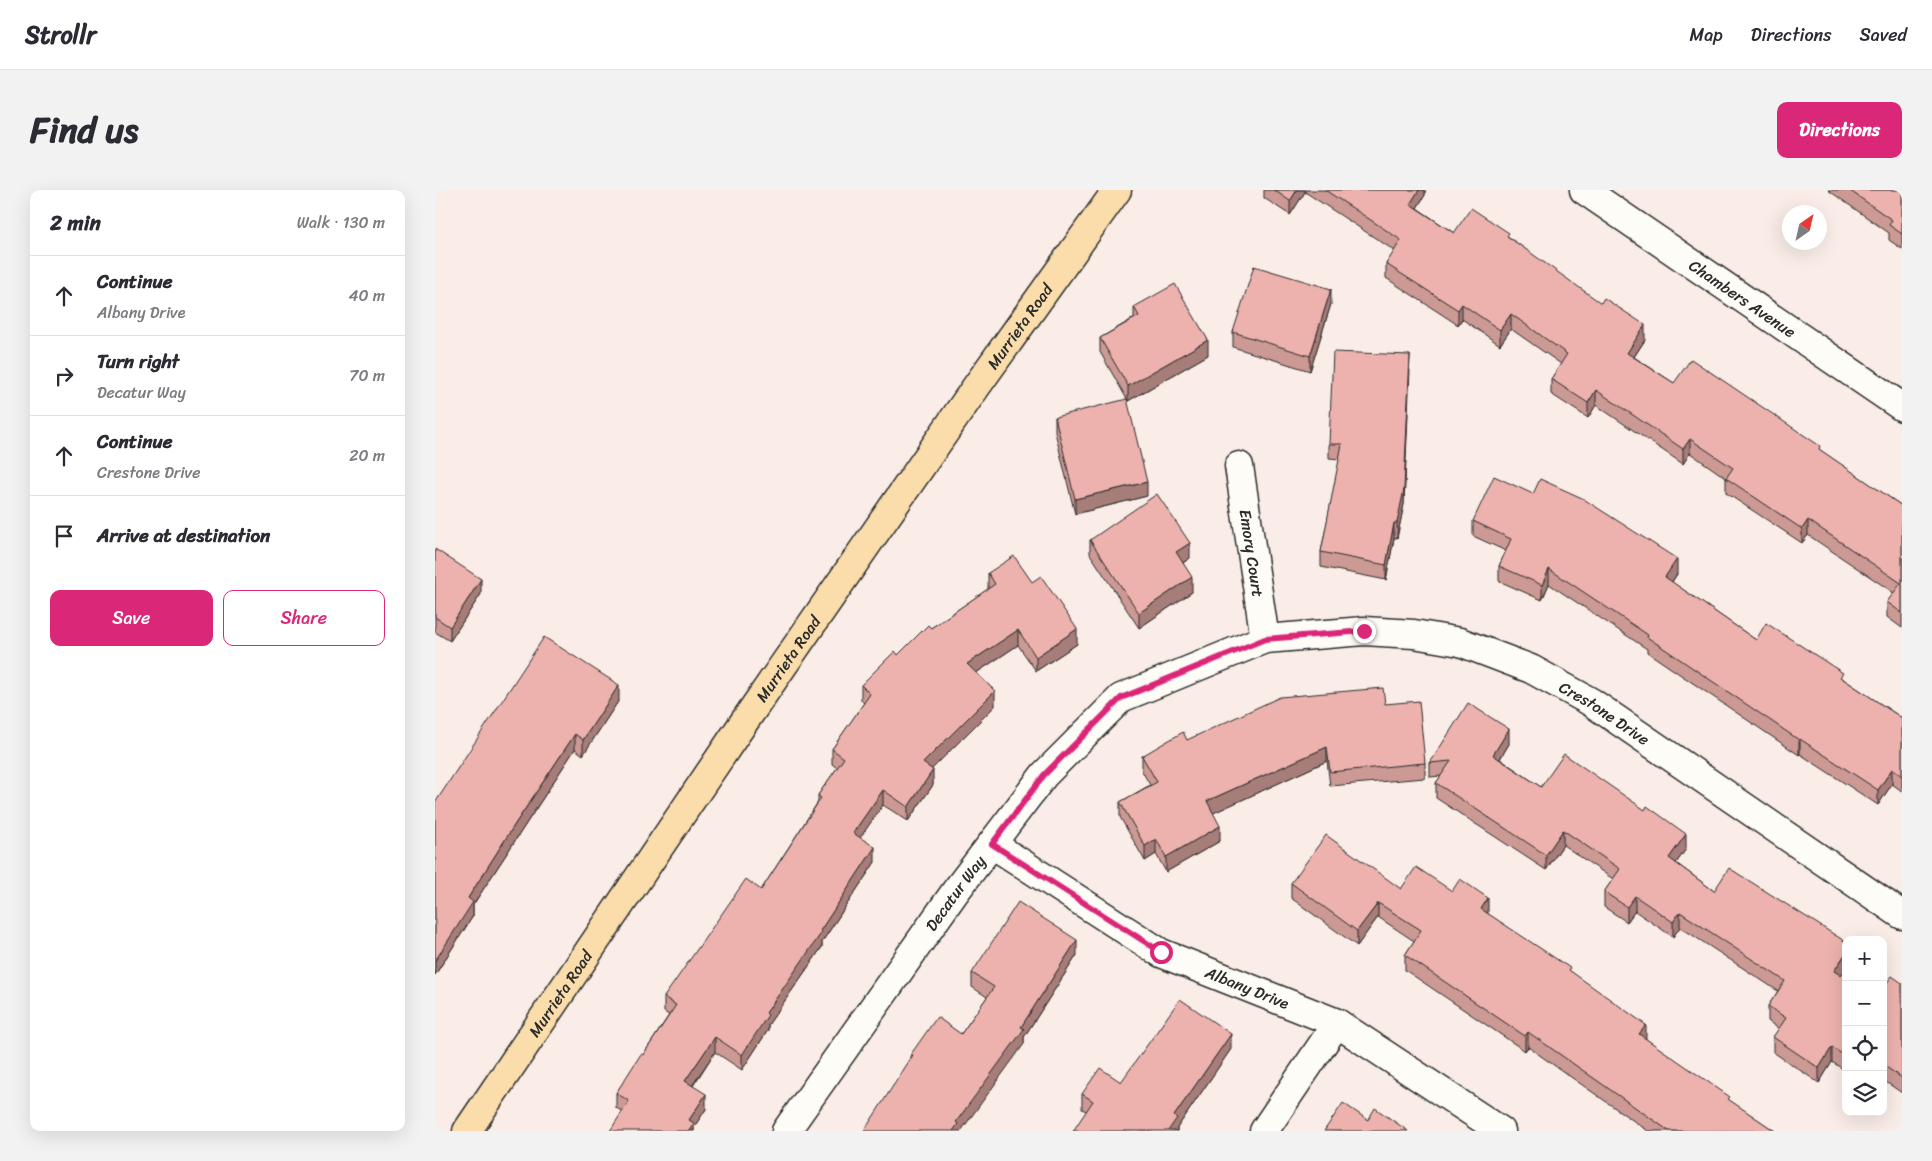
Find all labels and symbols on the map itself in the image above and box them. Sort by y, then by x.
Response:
north arrow [1782,205,1827,250]
street label: Chambers Avenue [1683,252,1802,346]
street label: Murrieta Road [979,276,1062,376]
street label: Emory Court [1231,507,1273,599]
street label: Murrieta Road [748,608,830,708]
route end [1353,620,1376,643]
street label: Crestone Drive [1554,673,1656,753]
street label: Decatur Way [918,848,994,938]
route start [1150,941,1173,964]
street label: Murrieta Road [520,943,601,1043]
street label: Albany Drive [1200,958,1294,1018]

